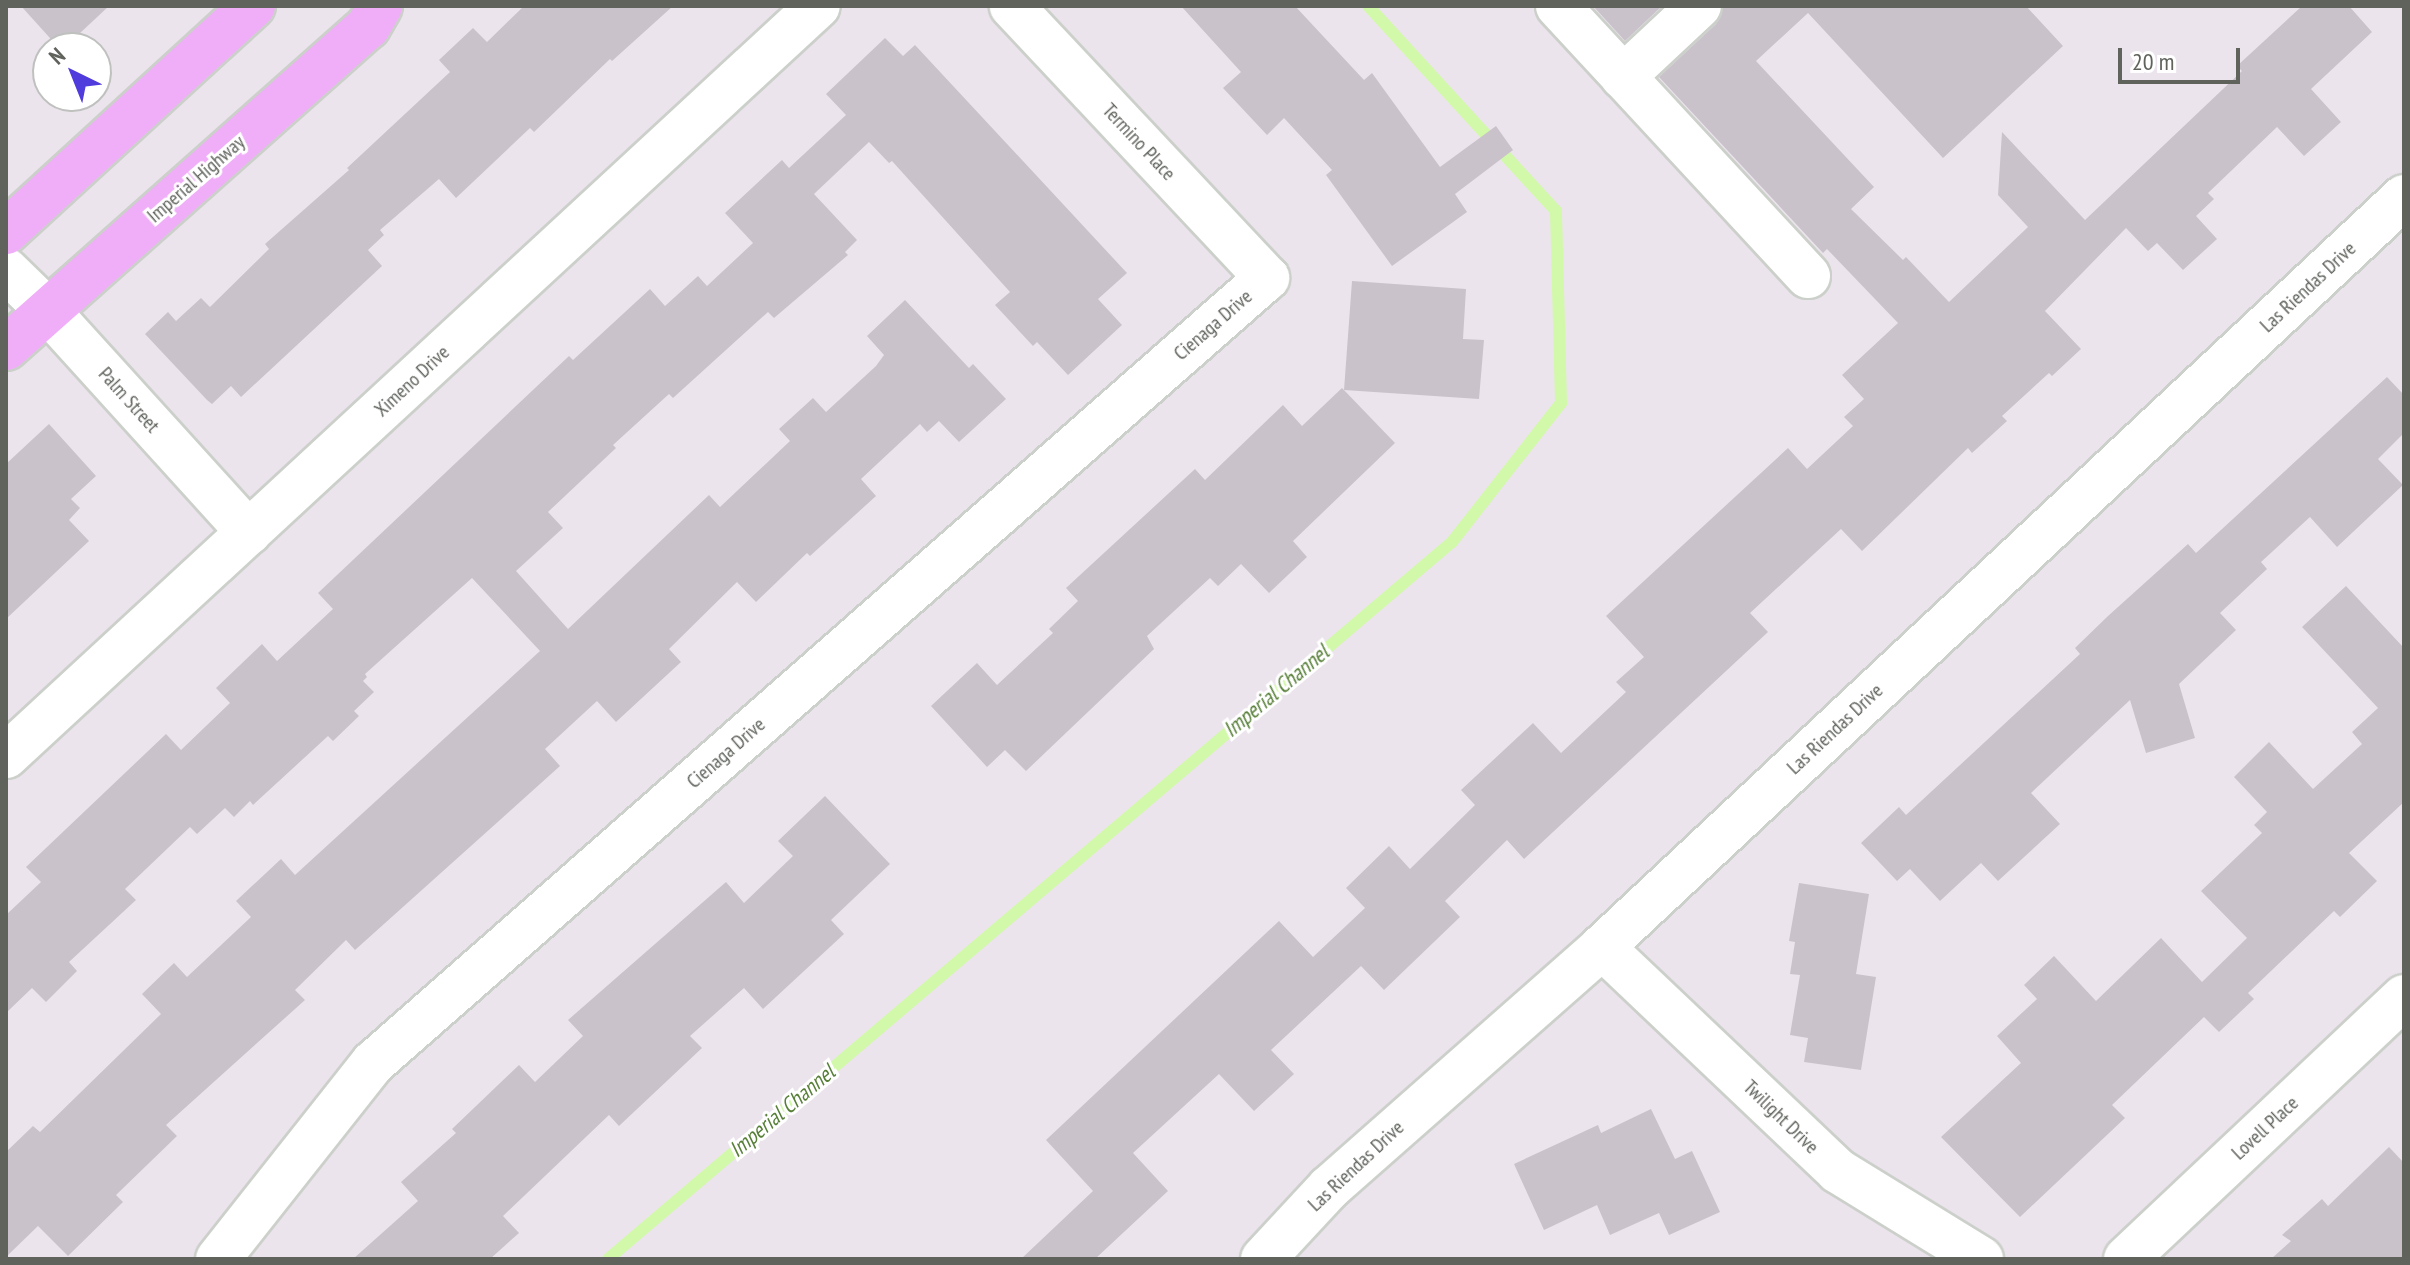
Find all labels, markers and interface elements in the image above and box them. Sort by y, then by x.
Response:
north arrow [32,32,112,112]
scale bar [2122,32,2244,82]
text: N [43,42,71,70]
text: 20 m [2132,46,2174,77]
street label: Termino Place [1097,99,1181,185]
street label: Imperial Highway [142,130,250,228]
street label: Las Riendas Drive [2255,237,2361,337]
street label: Cienaga Drive [1169,285,1257,365]
street label: Ximeno Drive [370,340,454,422]
street label: Palm Street [93,362,165,438]
water label: Imperial Channel [1218,639,1334,743]
street label: Las Riendas Drive [1782,679,1888,779]
street label: Cienaga Drive [682,713,770,793]
water label: Imperial Channel [724,1059,840,1163]
street label: Twilight Drive [1738,1075,1824,1159]
street label: Lovell Place [2227,1091,2303,1165]
street label: Las Riendas Drive [1303,1116,1409,1216]

